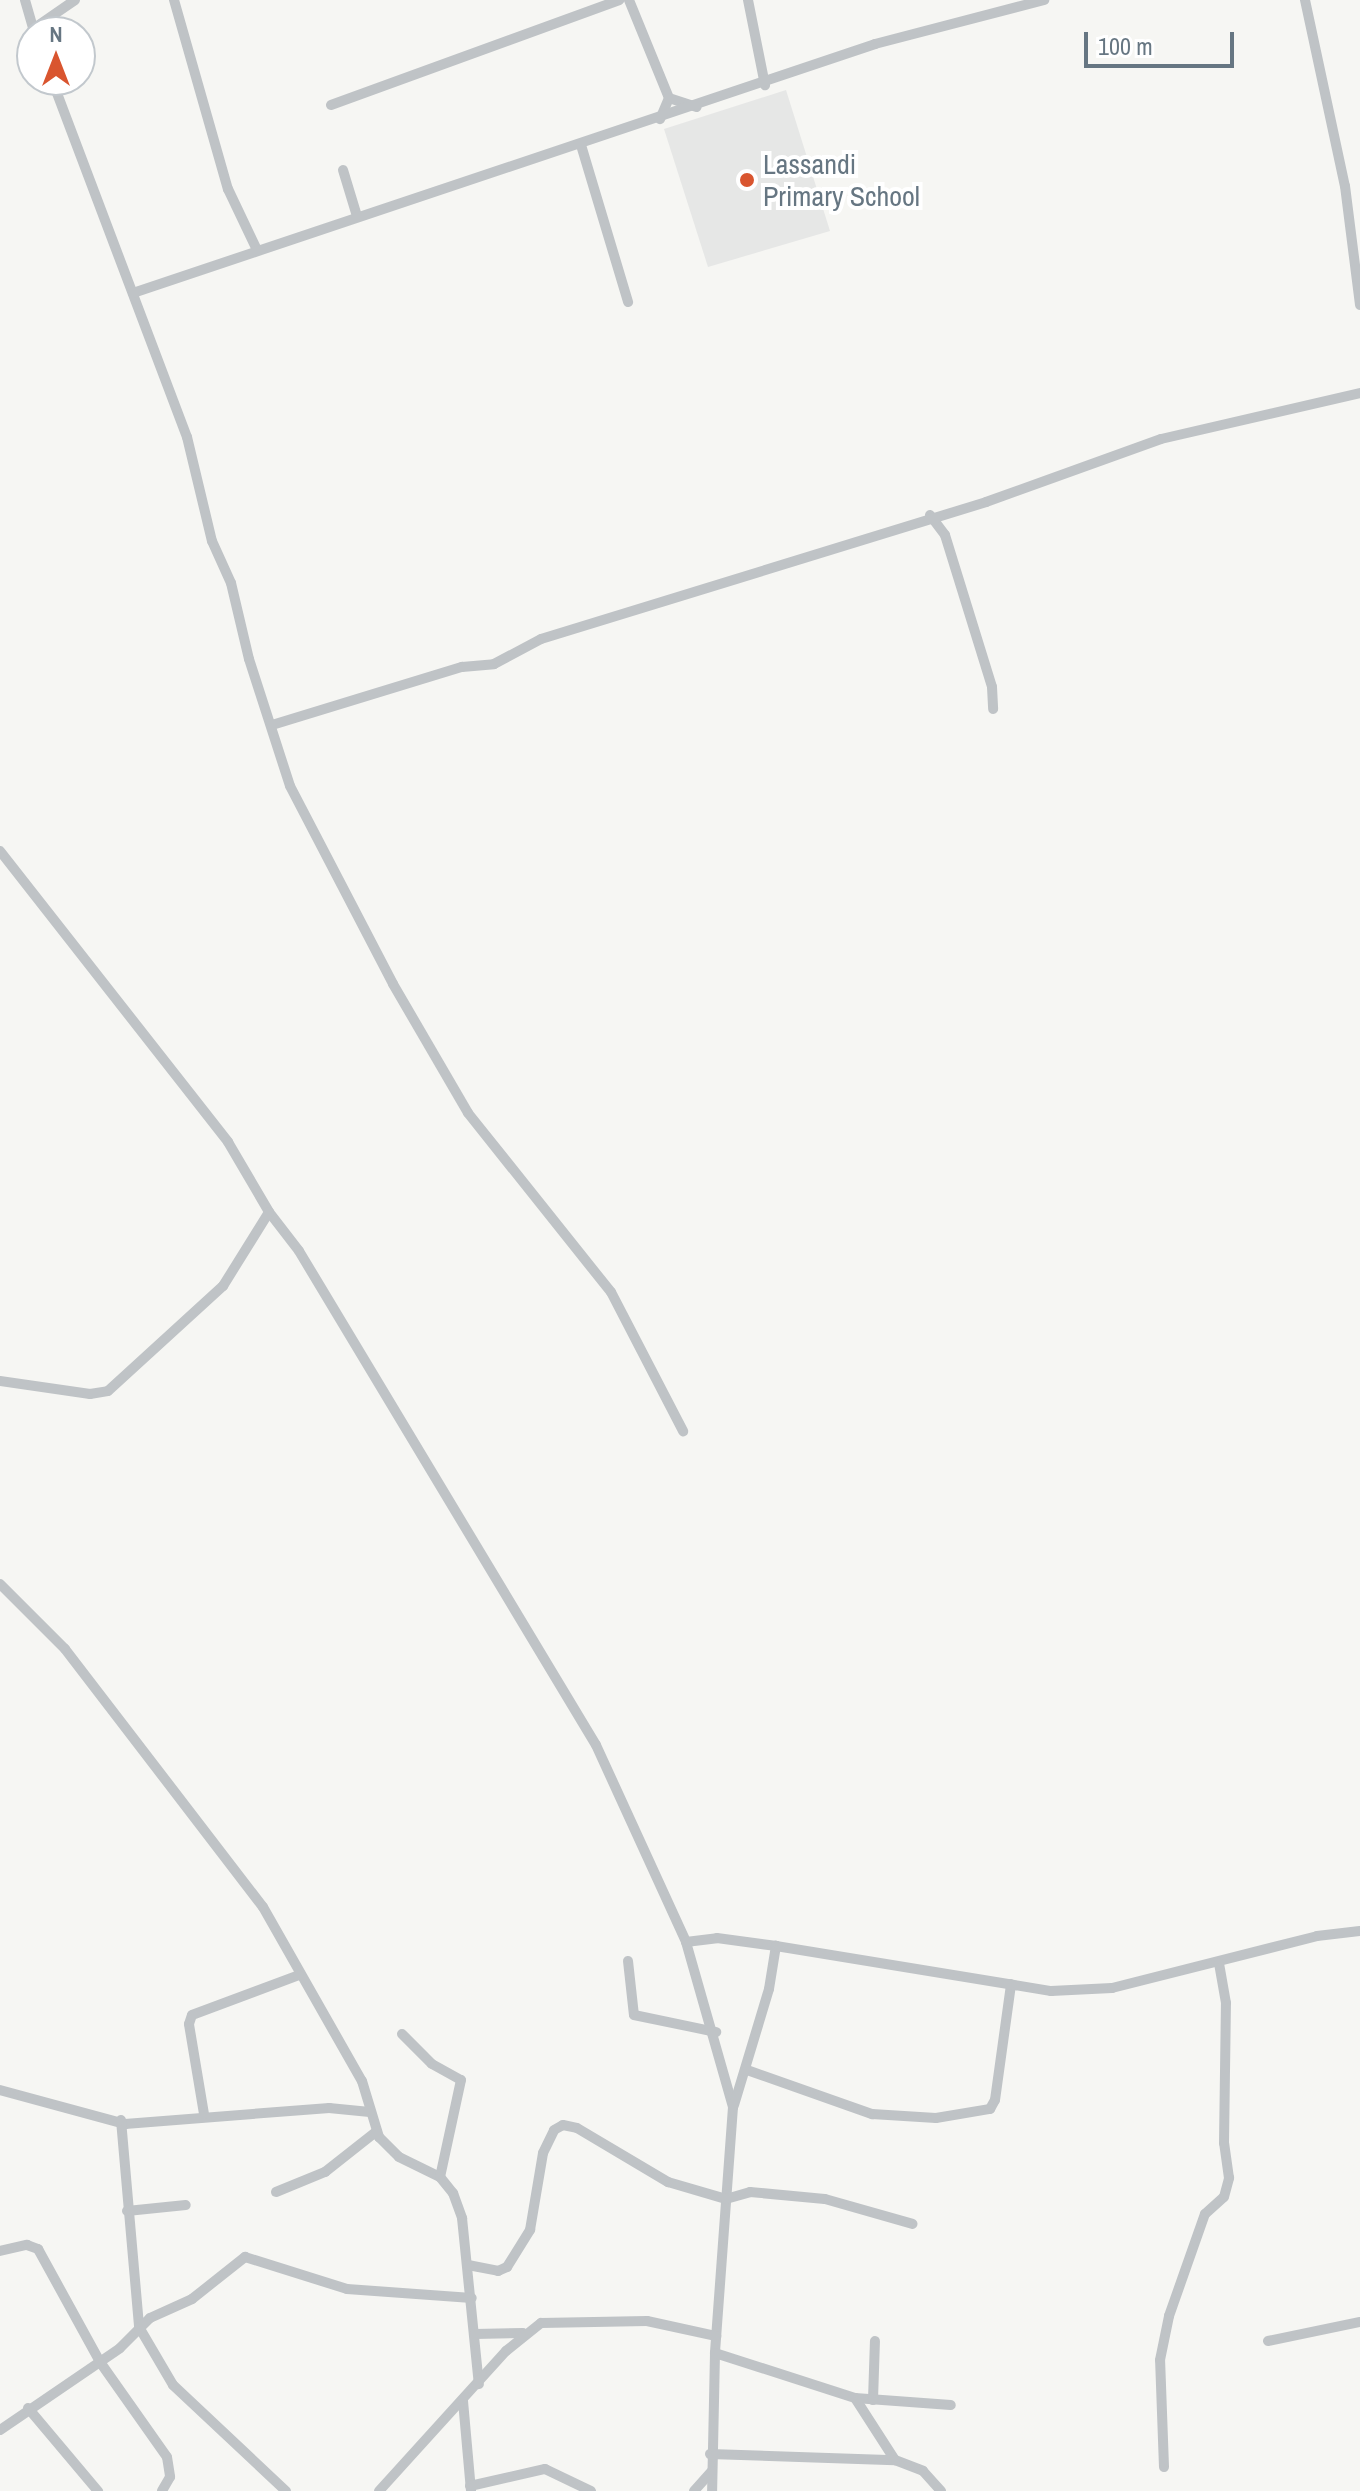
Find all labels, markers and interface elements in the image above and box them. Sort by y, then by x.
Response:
north arrow [16,16,96,96]
scale bar [1088,16,1238,66]
text: N [49,19,63,49]
text: 100 m [1098,30,1153,62]
place label: Lassandi Primary School [763,147,920,213]
marker: Lassandi Primary School [738,171,756,189]

